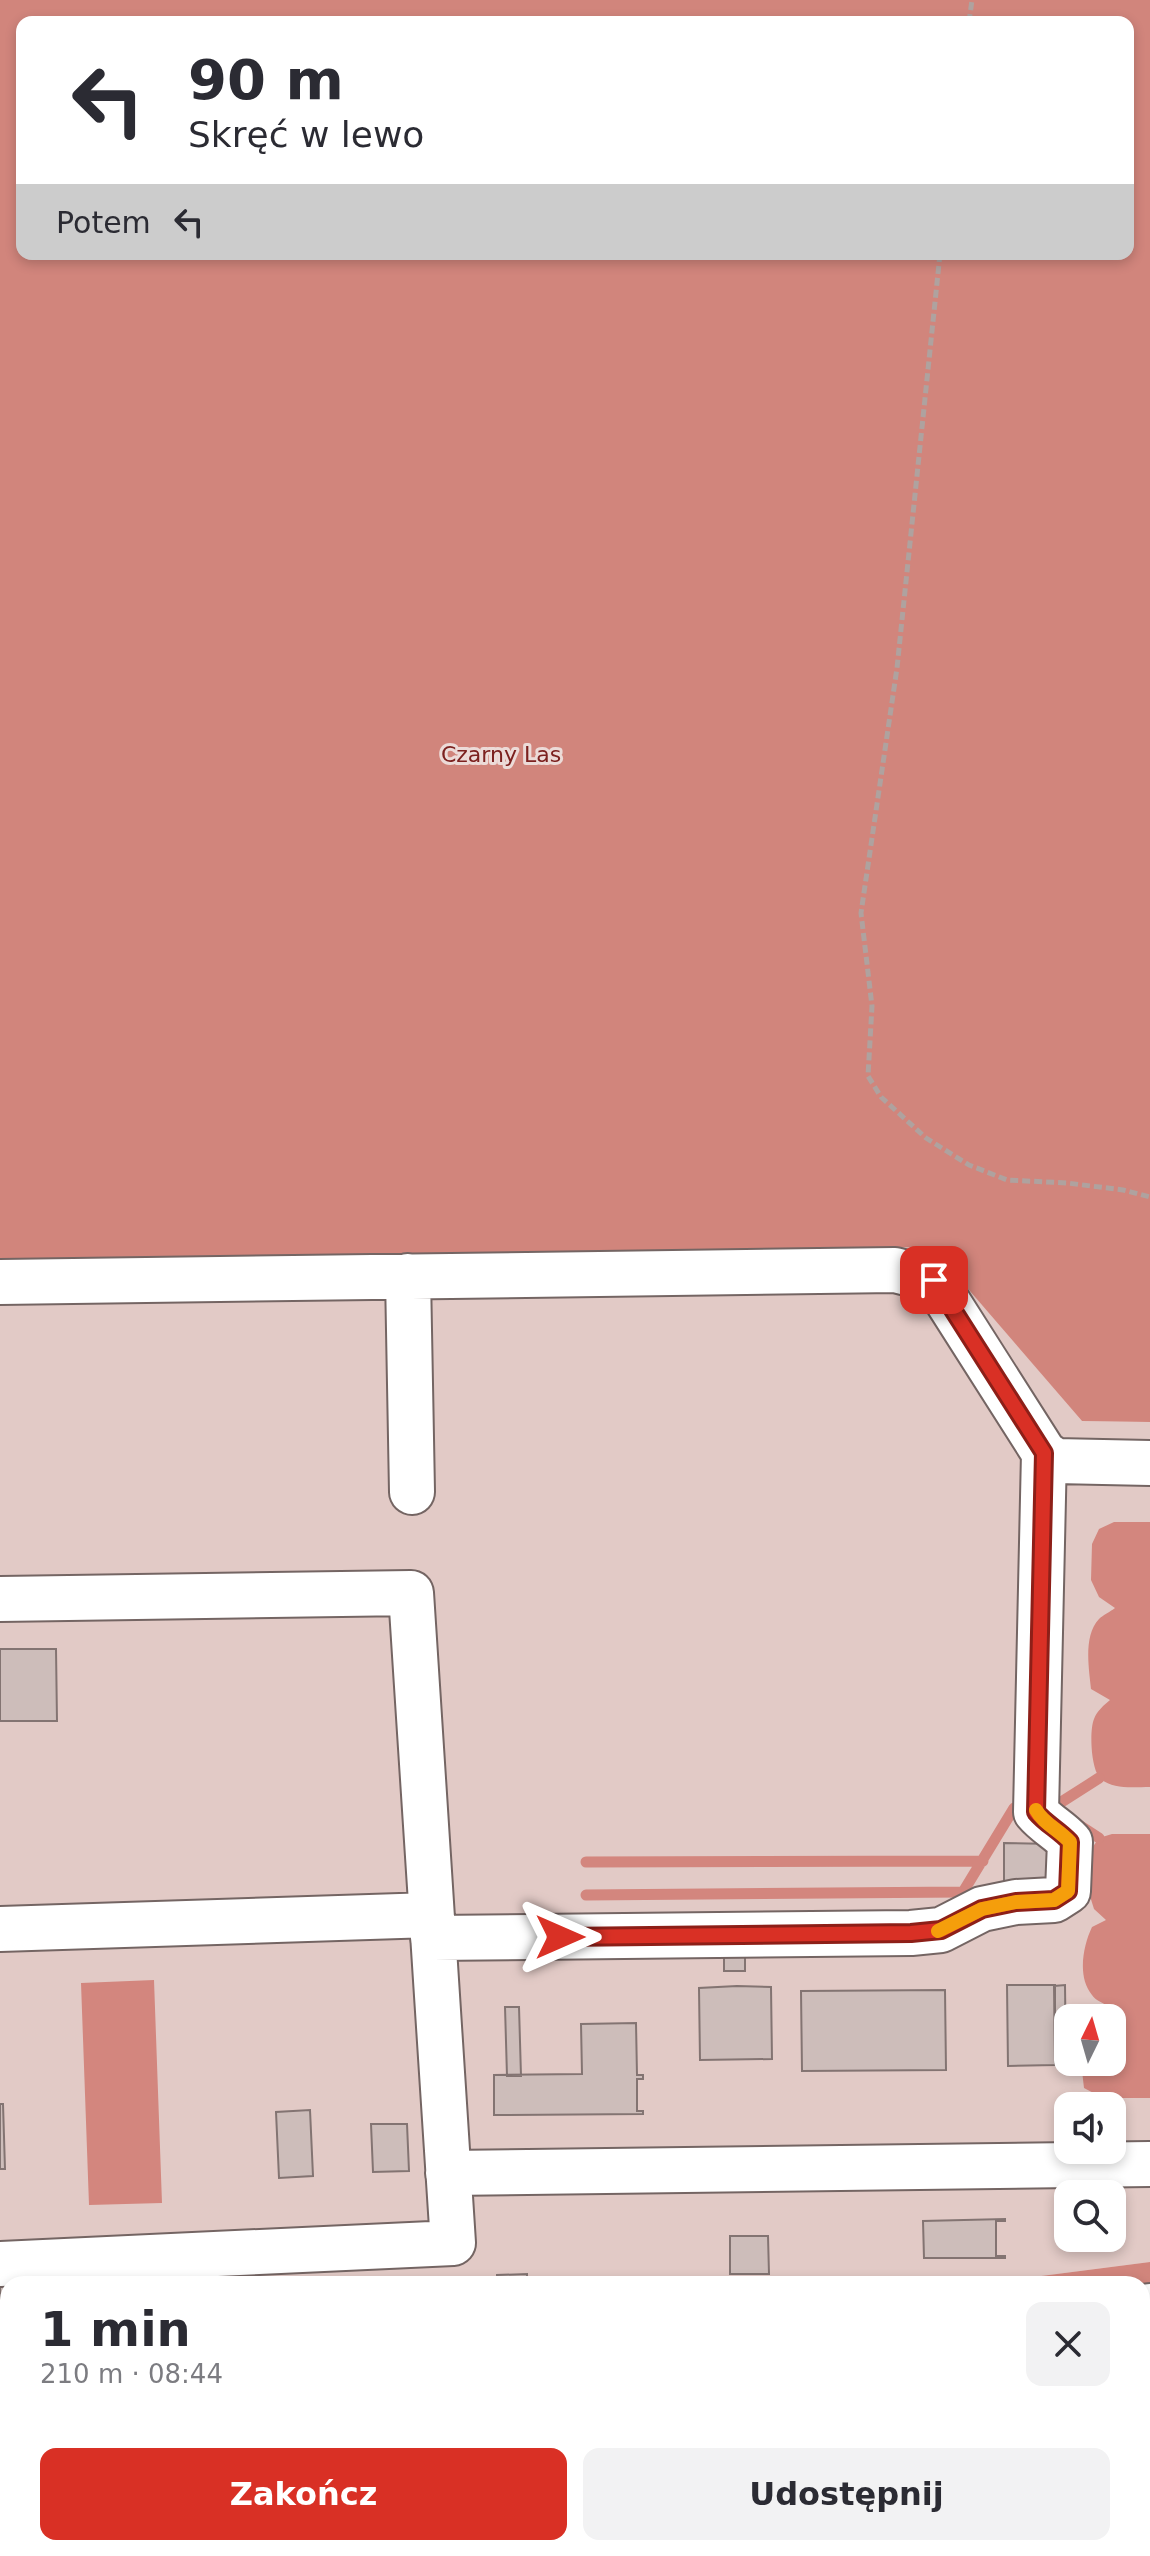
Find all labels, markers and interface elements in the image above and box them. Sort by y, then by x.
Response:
text: 90 m [188,47,344,112]
icon: left [56,48,160,152]
text: Skręć w lewo [188,114,424,155]
icon: left [167,200,211,244]
text: Potem [56,205,151,240]
park label: Czarny Las [441,742,561,767]
pin [900,1246,968,1314]
icon: arrive [912,1258,956,1302]
position arrow [518,1895,602,1979]
north arrow [1054,2004,1126,2076]
map controls [1054,2004,1126,2252]
button: sound [1054,2092,1126,2164]
button: search [1054,2180,1126,2252]
text: 1 min [40,2301,191,2357]
button: close [1026,2302,1110,2386]
text: 210 m · 08:44 [40,2359,223,2389]
button: Zakończ [40,2448,567,2540]
button: Udostępnij [583,2448,1110,2540]

